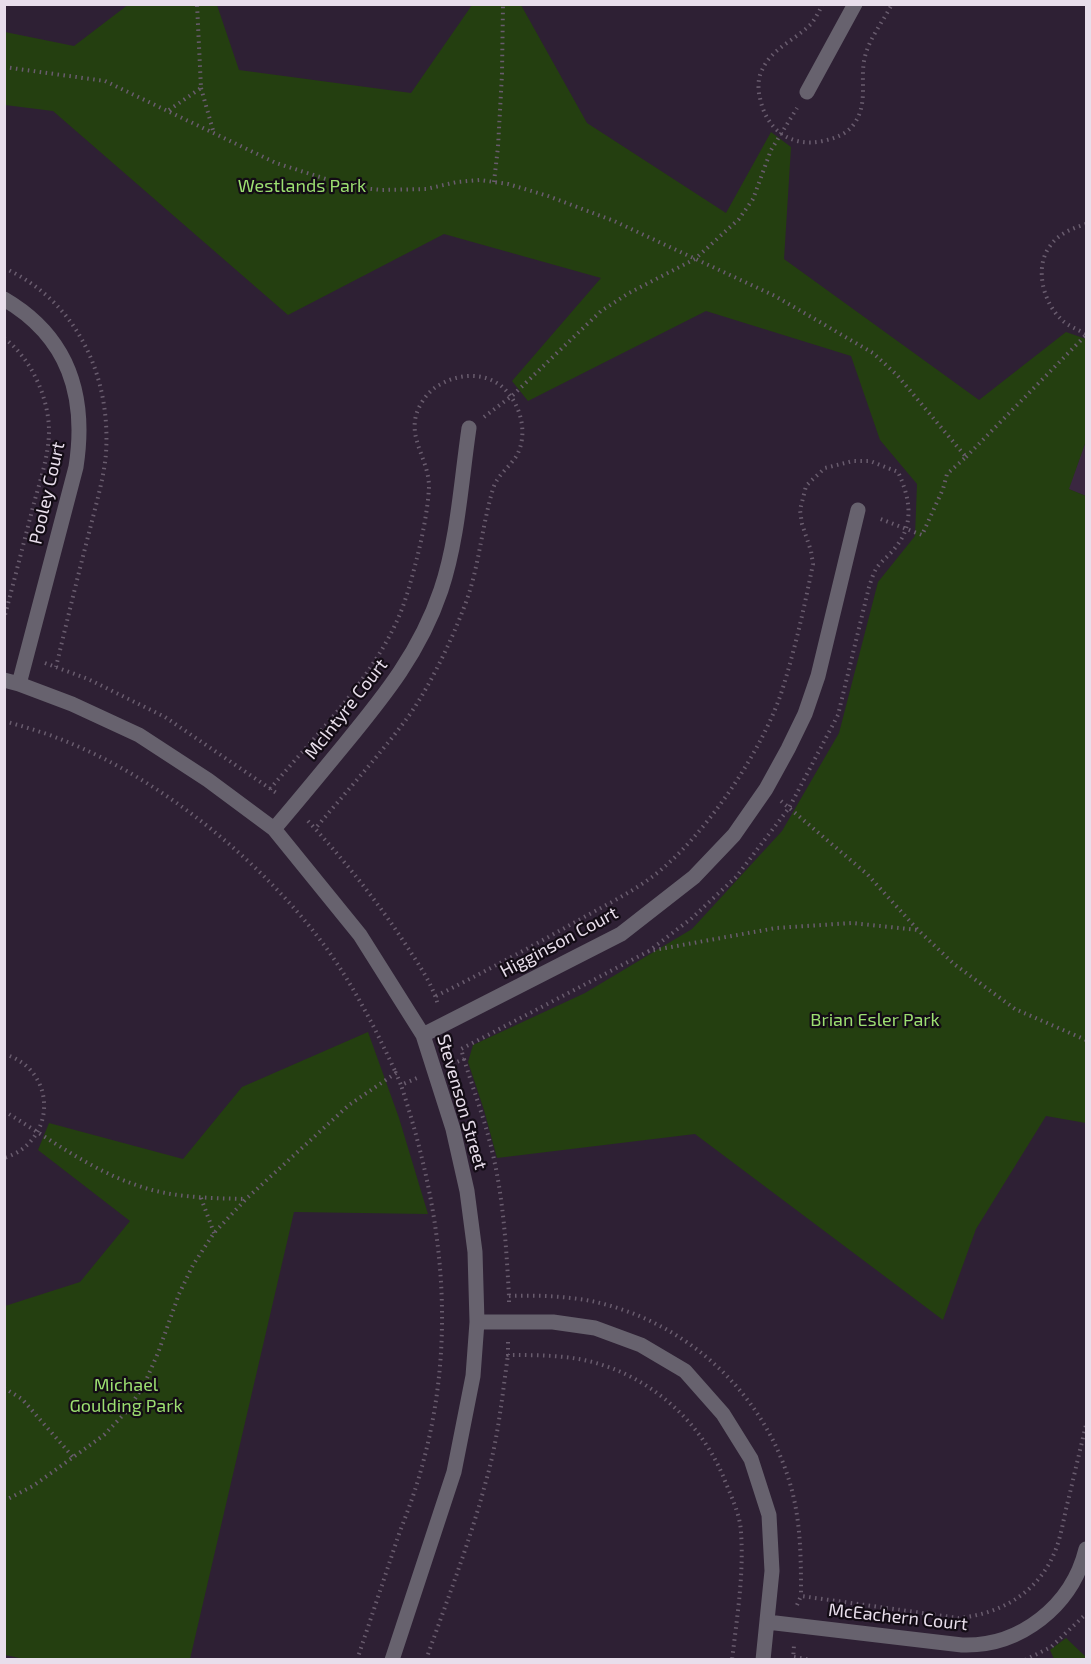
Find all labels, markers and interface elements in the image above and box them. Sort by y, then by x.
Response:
park label: Westlands Park [238,175,366,197]
street label: Pooley Court [25,440,69,546]
street label: McIntyre Court [300,654,392,764]
street label: Higginson Court [496,902,622,982]
park label: Brian Esler Park [810,1009,940,1031]
street label: Stevenson Street [432,1032,492,1172]
park label: Michael Goulding Park [69,1374,183,1416]
street label: McEachern Court [827,1599,969,1635]

